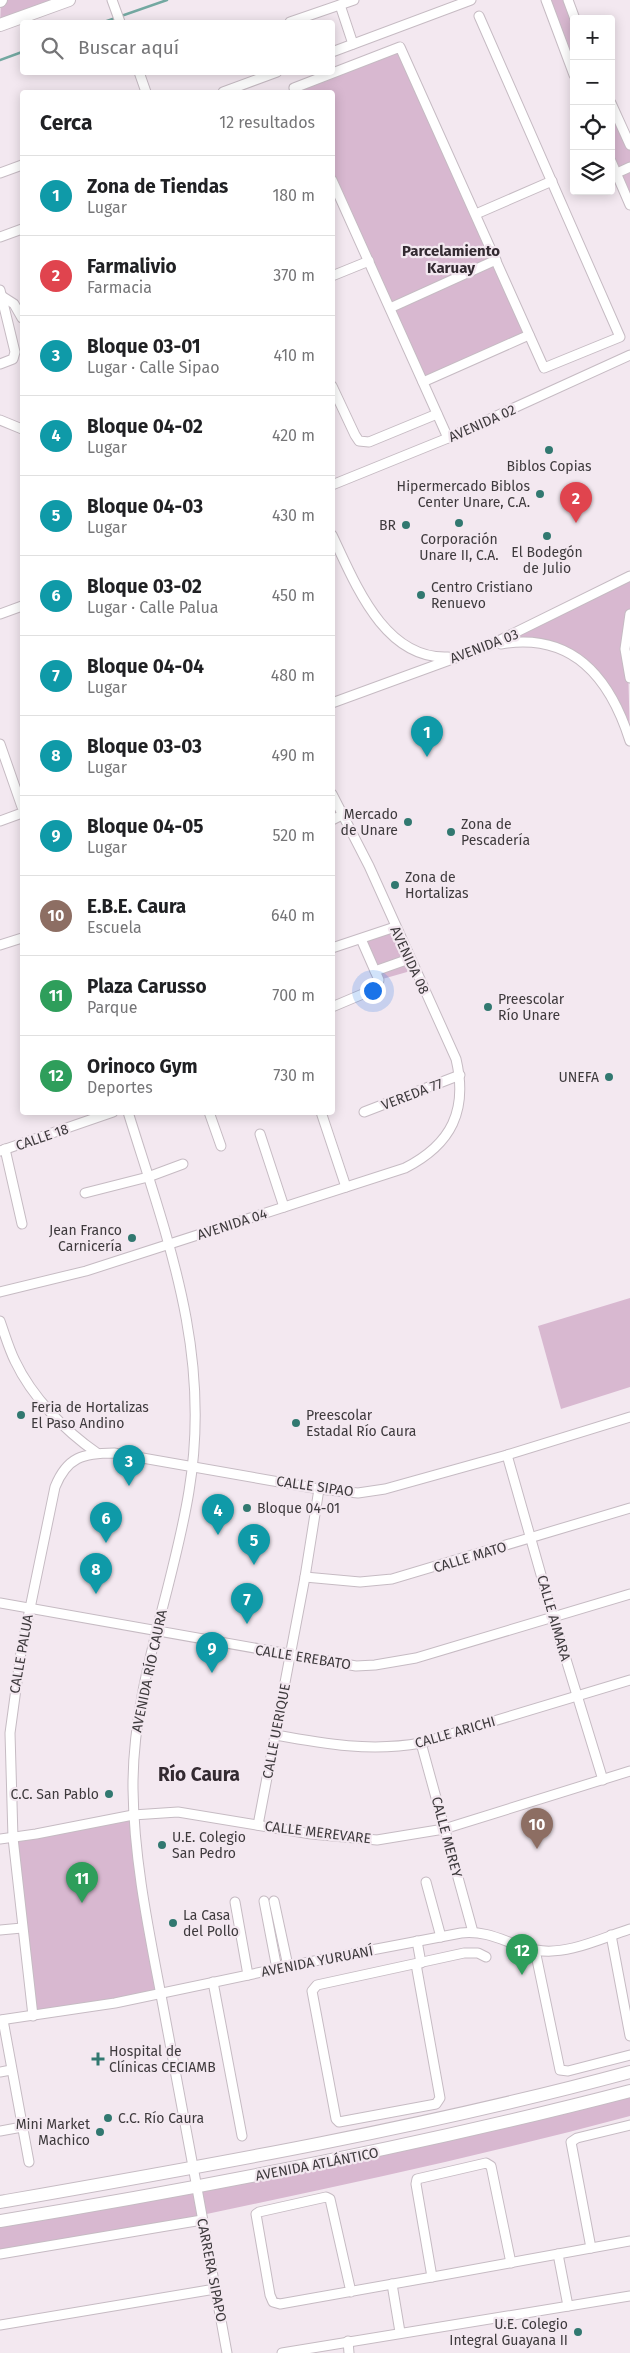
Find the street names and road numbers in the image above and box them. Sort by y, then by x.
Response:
street label: AVENIDA 02 [446,401,519,446]
street label: AVENIDA 03 [447,626,521,667]
street label: AVENIDA 08 [386,924,433,997]
street label: VEREDA 77 [379,1075,445,1114]
street label: CALLE 18 [13,1120,71,1154]
street label: AVENIDA 04 [195,1205,270,1244]
street label: CALLE SIPAO [275,1473,355,1500]
street label: CALLE MATO [431,1538,509,1577]
street label: CALLE AIMARA [533,1573,574,1663]
street label: AVENIDA RÍO CAURA [127,1608,171,1734]
street label: CALLE PALUA [6,1613,37,1695]
street label: CALLE EREBATO [254,1642,352,1673]
street label: CALLE UERIQUE [259,1682,294,1780]
street label: CALLE ARICHI [413,1713,497,1752]
street label: CALLE MEREY [428,1795,466,1880]
street label: CALLE MEREVARE [264,1818,372,1847]
street label: AVENIDA YURUANÍ [260,1941,374,1981]
street label: AVENIDA ATLÁNTICO [254,2143,380,2185]
street label: CARRERA SIPAPO [193,2217,230,2323]

